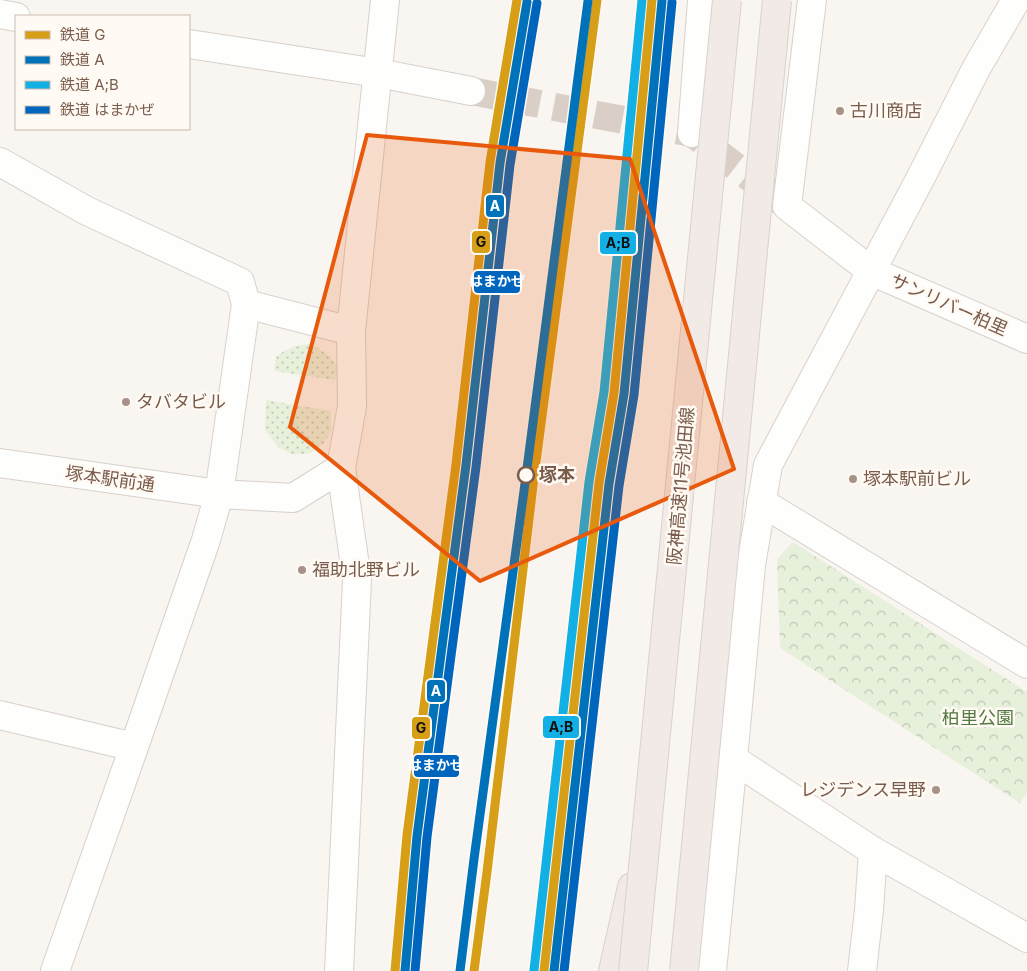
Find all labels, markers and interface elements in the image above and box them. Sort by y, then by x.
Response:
legend [15,15,190,130]
text: 鉄道 G [60,25,105,44]
text: 鉄道 A [60,50,105,69]
text: 鉄道 A;B [60,75,119,94]
text: 鉄道 はまかぜ [60,100,154,119]
place label: 古川商店 [850,100,922,121]
marker: 古川商店 [834,105,846,117]
line badge: A [485,194,505,218]
text: A [490,197,501,214]
line badge: G [471,230,491,254]
line badge: A;B [599,231,637,255]
text: G [476,233,486,250]
text: A;B [606,234,630,251]
street label: サンリバー柏里 [887,269,1011,340]
line badge: はまかぜ [473,270,521,294]
text: はまかぜ [469,272,525,289]
place label: タバタビル [136,391,226,412]
marker: タバタビル [120,396,132,408]
street label: 阪神高速11号池田線 [663,406,698,566]
street label: 塚本駅前通 [64,462,156,495]
place label: 塚本 [539,464,575,485]
marker: 塚本 [517,466,535,484]
place label: 塚本駅前ビル [863,468,971,489]
marker: 塚本駅前ビル [847,473,859,485]
place label: 福助北野ビル [312,559,420,580]
marker: 福助北野ビル [296,564,308,576]
line badge: A [426,679,446,703]
text: A [431,682,442,699]
park label: 柏里公園 [942,707,1014,728]
line badge: A;B [542,715,580,739]
line badge: G [411,716,431,740]
text: A;B [549,718,573,735]
text: G [416,719,426,736]
line badge: はまかぜ [413,754,460,778]
text: はまかぜ [408,756,464,773]
place label: レジデンス早野 [800,779,926,800]
marker: レジデンス早野 [930,784,942,796]

